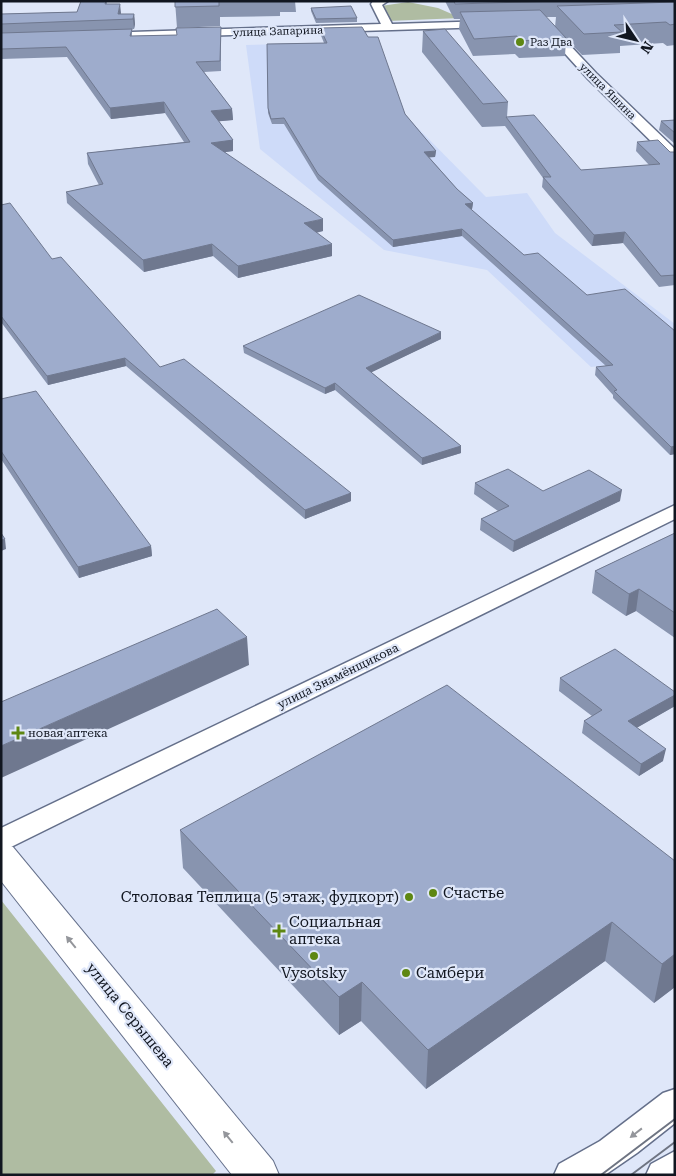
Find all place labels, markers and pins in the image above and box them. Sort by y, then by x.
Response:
marker: Раз Два [514,36,526,48]
place label: Раз Два [530,36,572,49]
place label: новая аптека [28,726,108,740]
marker: новая аптека [12,727,24,739]
place label: Счастье [443,884,504,902]
marker: Счастье [427,887,439,899]
place label: Столовая Теплица (5 этаж, фудкорт) [121,888,399,906]
marker: Столовая Теплица (5 этаж, фудкорт) [403,891,415,903]
place label: Социальная аптека [289,913,381,948]
marker: Социальная аптека [273,925,285,937]
marker: Vysotsky [308,950,320,962]
place label: Vysotsky [281,964,347,982]
place label: Самбери [416,964,484,982]
marker: Самбери [400,967,412,979]

